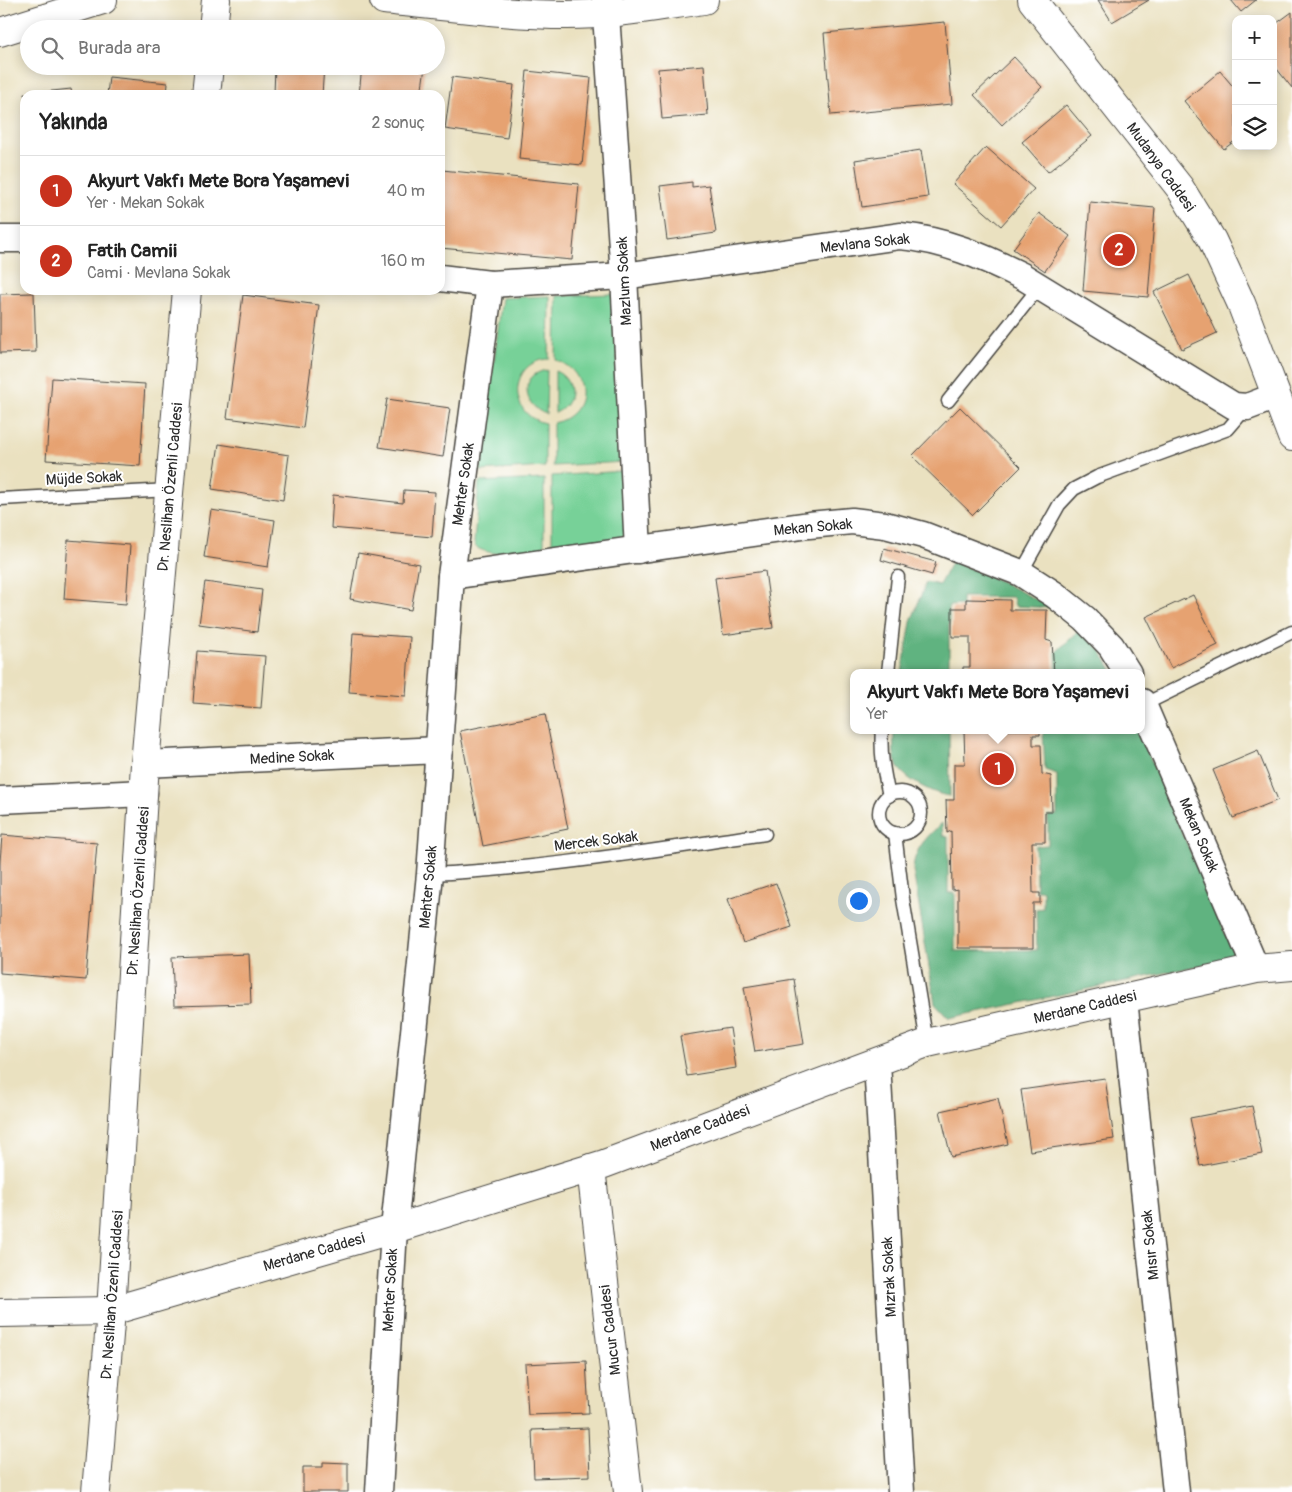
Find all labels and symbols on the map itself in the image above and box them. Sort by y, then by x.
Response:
street label: Mudanya Caddesi [1122,119,1199,216]
street label: Mevlana Sokak [819,229,912,258]
pin: 2 [1103,231,1135,269]
street label: Mazlum Sokak [613,235,636,326]
street label: Dr. Neslihan Özenli Caddesi [154,402,187,572]
street label: Mehter Sokak [448,441,479,527]
street label: Müjde Sokak [45,467,123,490]
street label: Mekan Sokak [773,515,854,540]
street label: Medine Sokak [249,746,335,769]
pin: 1 [982,750,1014,788]
street label: Mekan Sokak [1174,795,1223,876]
street label: Dr. Neslihan Özenli Caddesi [123,806,154,976]
street label: Mercek Sokak [553,827,640,856]
street label: Mehter Sokak [415,844,442,930]
your location [846,888,872,914]
street label: Merdane Caddesi [1032,986,1138,1029]
street label: Merdane Caddesi [648,1101,753,1156]
street label: Mısır Sokak [1137,1208,1164,1281]
street label: Dr. Neslihan Özenli Caddesi [97,1210,128,1380]
street label: Merdane Caddesi [261,1229,367,1276]
street label: Mızrak Sokak [878,1235,901,1318]
street label: Mehter Sokak [379,1247,402,1332]
street label: Mucur Caddesi [596,1284,625,1376]

